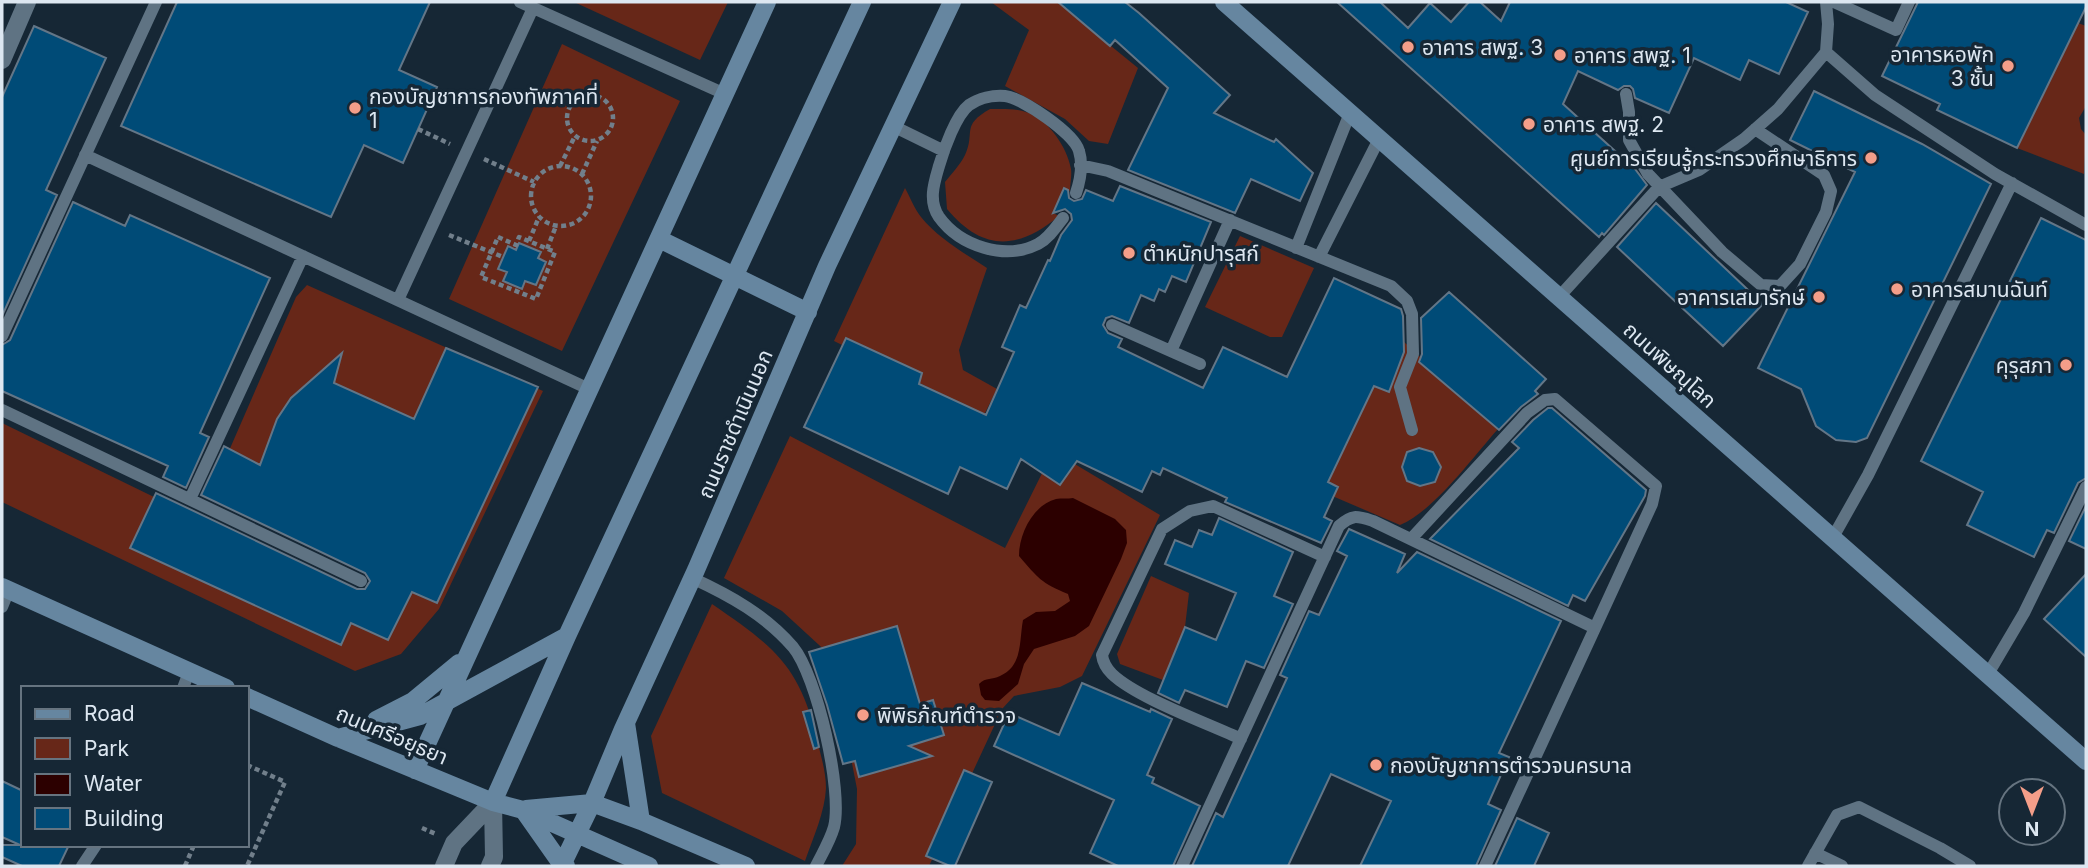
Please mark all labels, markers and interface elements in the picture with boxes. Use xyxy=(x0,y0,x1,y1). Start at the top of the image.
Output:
place label: อาคาร สพฐ. 3 xyxy=(1422,35,1543,60)
marker: อาคาร สพฐ. 3 xyxy=(1400,39,1416,55)
place label: อาคารหอพัก 3 ชั้น xyxy=(1890,42,1994,91)
place label: อาคาร สพฐ. 1 xyxy=(1574,43,1691,68)
marker: อาคาร สพฐ. 1 xyxy=(1552,47,1568,63)
marker: อาคารหอพัก 3 ชั้น xyxy=(2000,58,2016,74)
place label: กองบัญชาการกองทัพภาคที่ 1 xyxy=(369,82,598,133)
marker: กองบัญชาการกองทัพภาคที่ 1 xyxy=(347,100,363,116)
place label: อาคาร สพฐ. 2 xyxy=(1543,112,1664,137)
marker: อาคาร สพฐ. 2 xyxy=(1521,116,1537,132)
place label: ศูนย์การเรียนรู้กระทรวงศึกษาธิการ xyxy=(1570,146,1857,172)
marker: ศูนย์การเรียนรู้กระทรวงศึกษาธิการ xyxy=(1863,150,1879,166)
place label: ตำหนักปารุสก์ xyxy=(1143,241,1259,267)
marker: ตำหนักปารุสก์ xyxy=(1121,245,1137,261)
place label: อาคารสมานฉันท์ xyxy=(1911,277,2048,302)
marker: อาคารสมานฉันท์ xyxy=(1889,281,1905,297)
place label: อาคารเสมารักษ์ xyxy=(1677,285,1805,310)
marker: อาคารเสมารักษ์ xyxy=(1811,289,1827,305)
street label: ถนนพิษณุโลก xyxy=(1618,317,1722,414)
street label: ถนนราชดำเนินนอก xyxy=(692,346,778,502)
place label: คุรุสภา xyxy=(1996,353,2052,379)
marker: คุรุสภา xyxy=(2058,357,2074,373)
legend xyxy=(21,686,248,847)
street label: ถนนศรีอยุธยา xyxy=(332,700,452,771)
text: Road xyxy=(84,701,135,726)
place label: พิพิธภ้ณฑ์ตำรวจ xyxy=(877,703,1016,728)
marker: พิพิธภ้ณฑ์ตำรวจ xyxy=(855,707,871,723)
text: Park xyxy=(84,736,129,761)
place label: กองบัญชาการตำรวจนครบาล xyxy=(1390,753,1632,778)
marker: กองบัญชาการตำรวจนครบาล xyxy=(1368,757,1384,773)
text: Water xyxy=(84,771,142,796)
north arrow xyxy=(1997,777,2067,847)
text: Building xyxy=(84,806,164,831)
text: N xyxy=(2025,817,2039,840)

